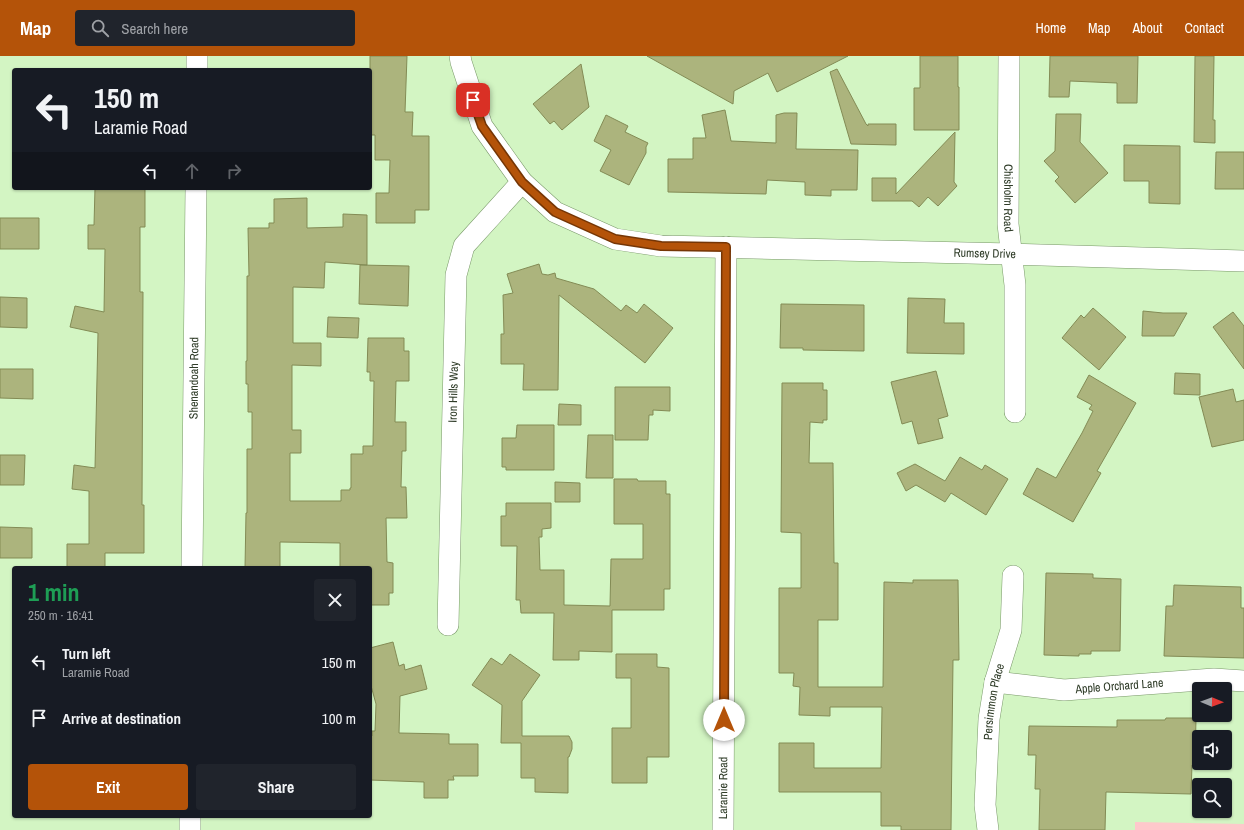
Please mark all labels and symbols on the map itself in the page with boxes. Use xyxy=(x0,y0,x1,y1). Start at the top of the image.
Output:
pin xyxy=(456,83,490,117)
street label: Chisholm Road xyxy=(1000,164,1017,233)
street label: Rumsey Drive xyxy=(953,245,1016,262)
street label: Shenandoah Road xyxy=(186,337,202,419)
street label: Iron Hills Way xyxy=(445,361,462,423)
street label: Persimmon Place xyxy=(980,661,1008,741)
street label: Apple Orchard Lane xyxy=(1074,675,1164,697)
north arrow xyxy=(1192,682,1232,722)
position arrow xyxy=(703,699,745,741)
street label: Laramie Road xyxy=(715,757,731,819)

